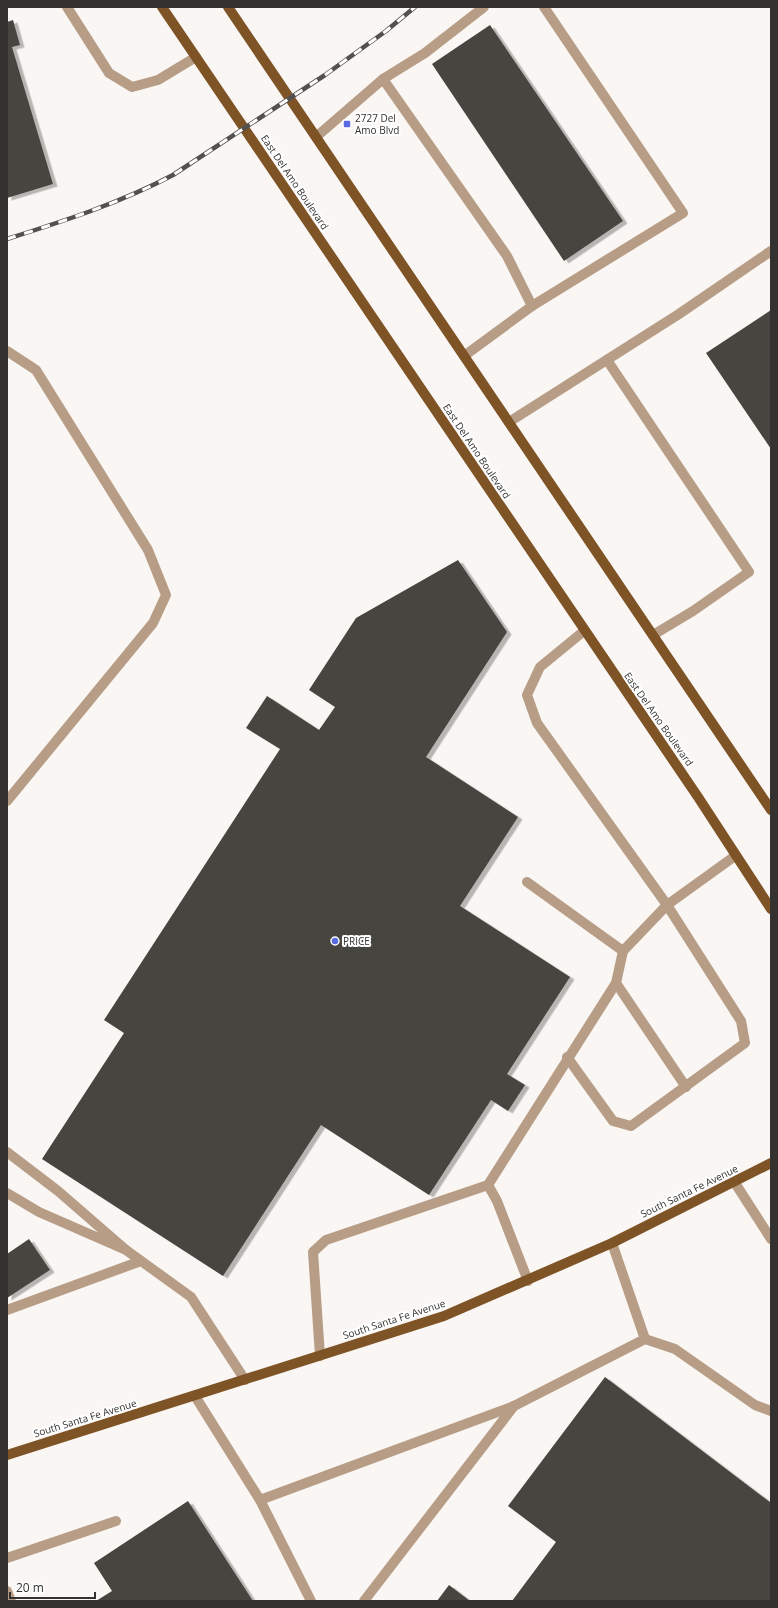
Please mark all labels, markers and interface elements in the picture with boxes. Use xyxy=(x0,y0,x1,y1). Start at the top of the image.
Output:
place label: 2727 Del Amo Blvd xyxy=(355,111,399,137)
marker: 2727 Del Amo Blvd xyxy=(342,119,352,129)
street label: East Del Amo Boulevard xyxy=(258,132,332,232)
street label: East Del Amo Boulevard xyxy=(440,401,514,501)
street label: East Del Amo Boulevard xyxy=(621,669,697,769)
place label: PRICE xyxy=(343,934,370,948)
marker: PRICE xyxy=(330,936,340,946)
street label: South Santa Fe Avenue xyxy=(638,1161,740,1221)
street label: South Santa Fe Avenue xyxy=(341,1296,447,1342)
street label: South Santa Fe Avenue xyxy=(32,1396,139,1440)
scale bar xyxy=(10,1574,95,1600)
text: 20 m xyxy=(16,1579,44,1596)

